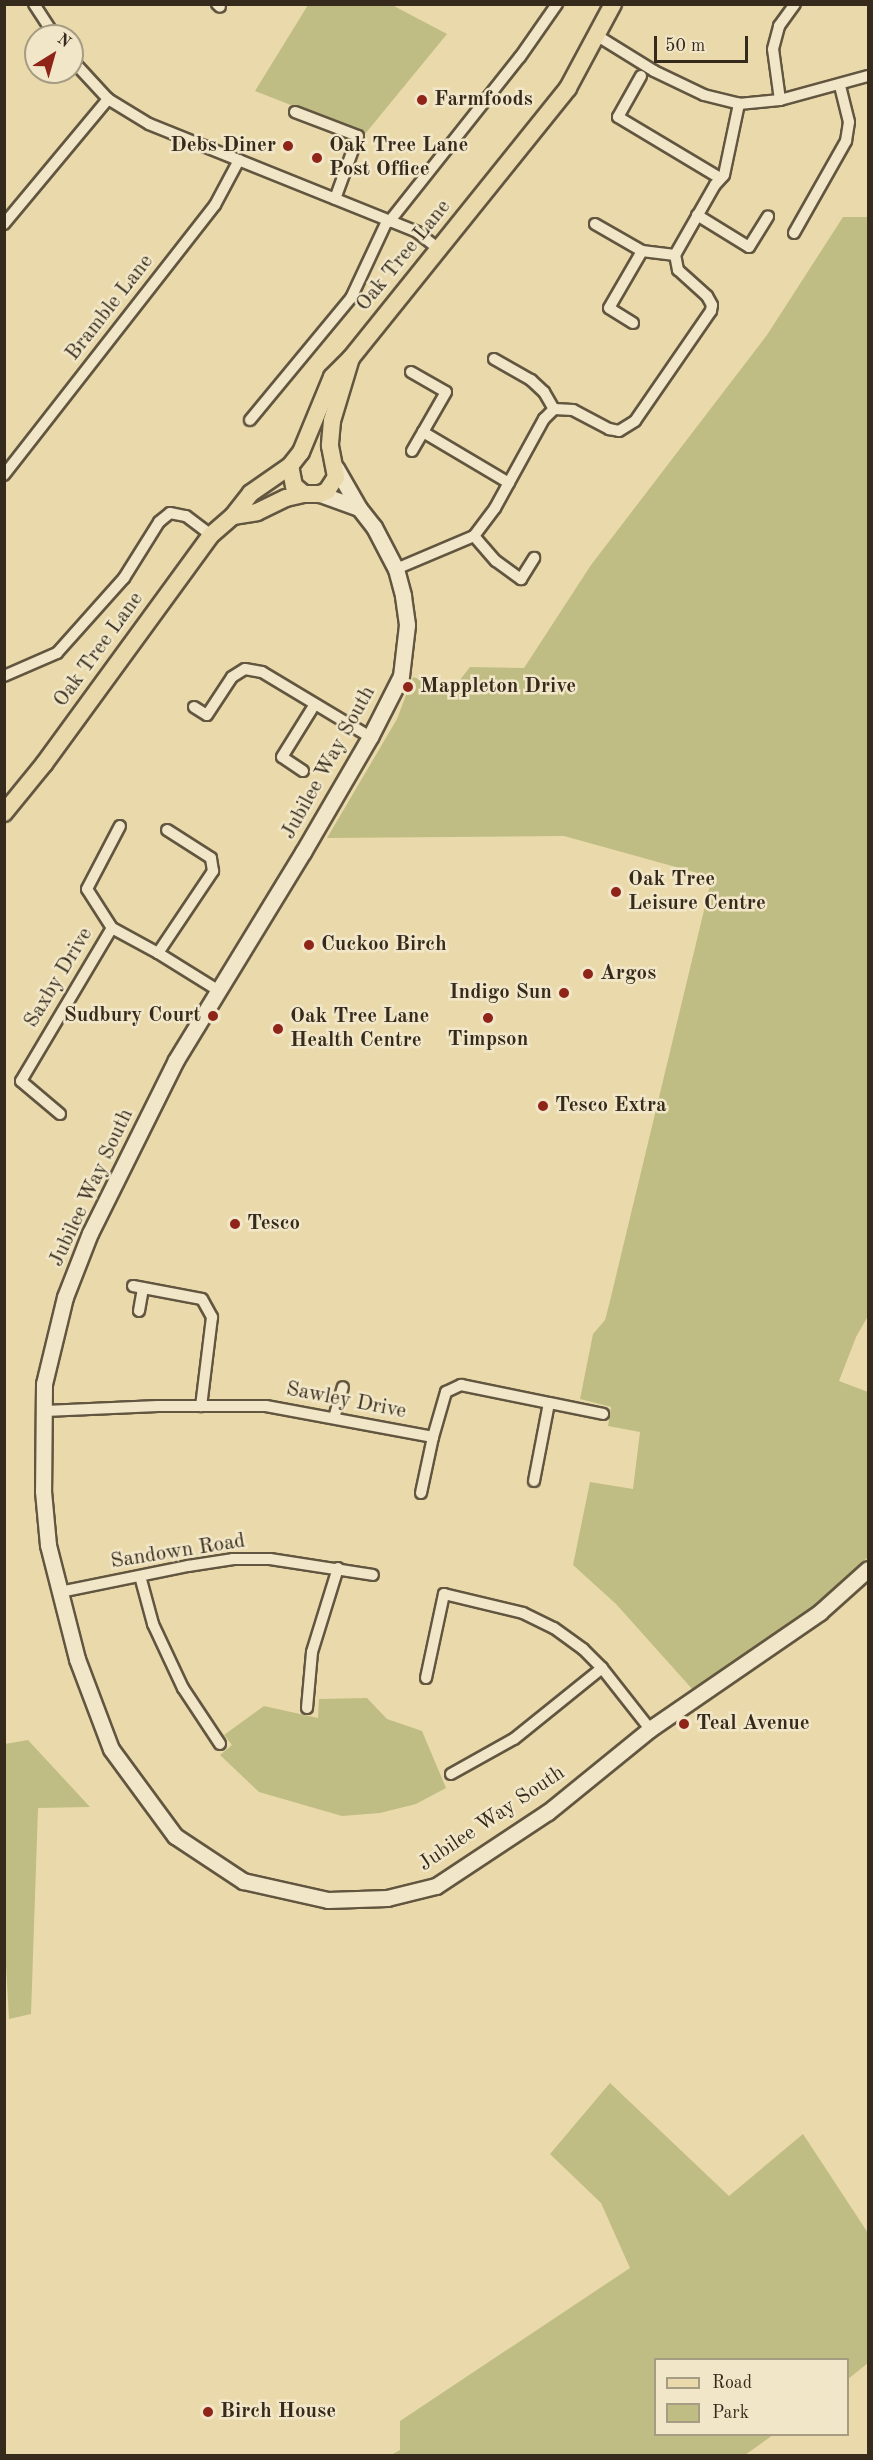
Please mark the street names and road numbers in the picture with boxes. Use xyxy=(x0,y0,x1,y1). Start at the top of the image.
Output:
street label: Oak Tree Lane xyxy=(351,195,457,317)
street label: Bramble Lane xyxy=(61,250,159,366)
street label: Oak Tree Lane xyxy=(49,588,149,712)
street label: Jubilee Way South xyxy=(277,682,381,844)
street label: Saxby Drive xyxy=(19,923,99,1033)
street label: Jubilee Way South xyxy=(44,1105,140,1271)
street label: Sawley Drive xyxy=(284,1377,408,1425)
street label: Sandown Road xyxy=(109,1529,247,1575)
street label: Jubilee Way South xyxy=(414,1761,570,1877)

